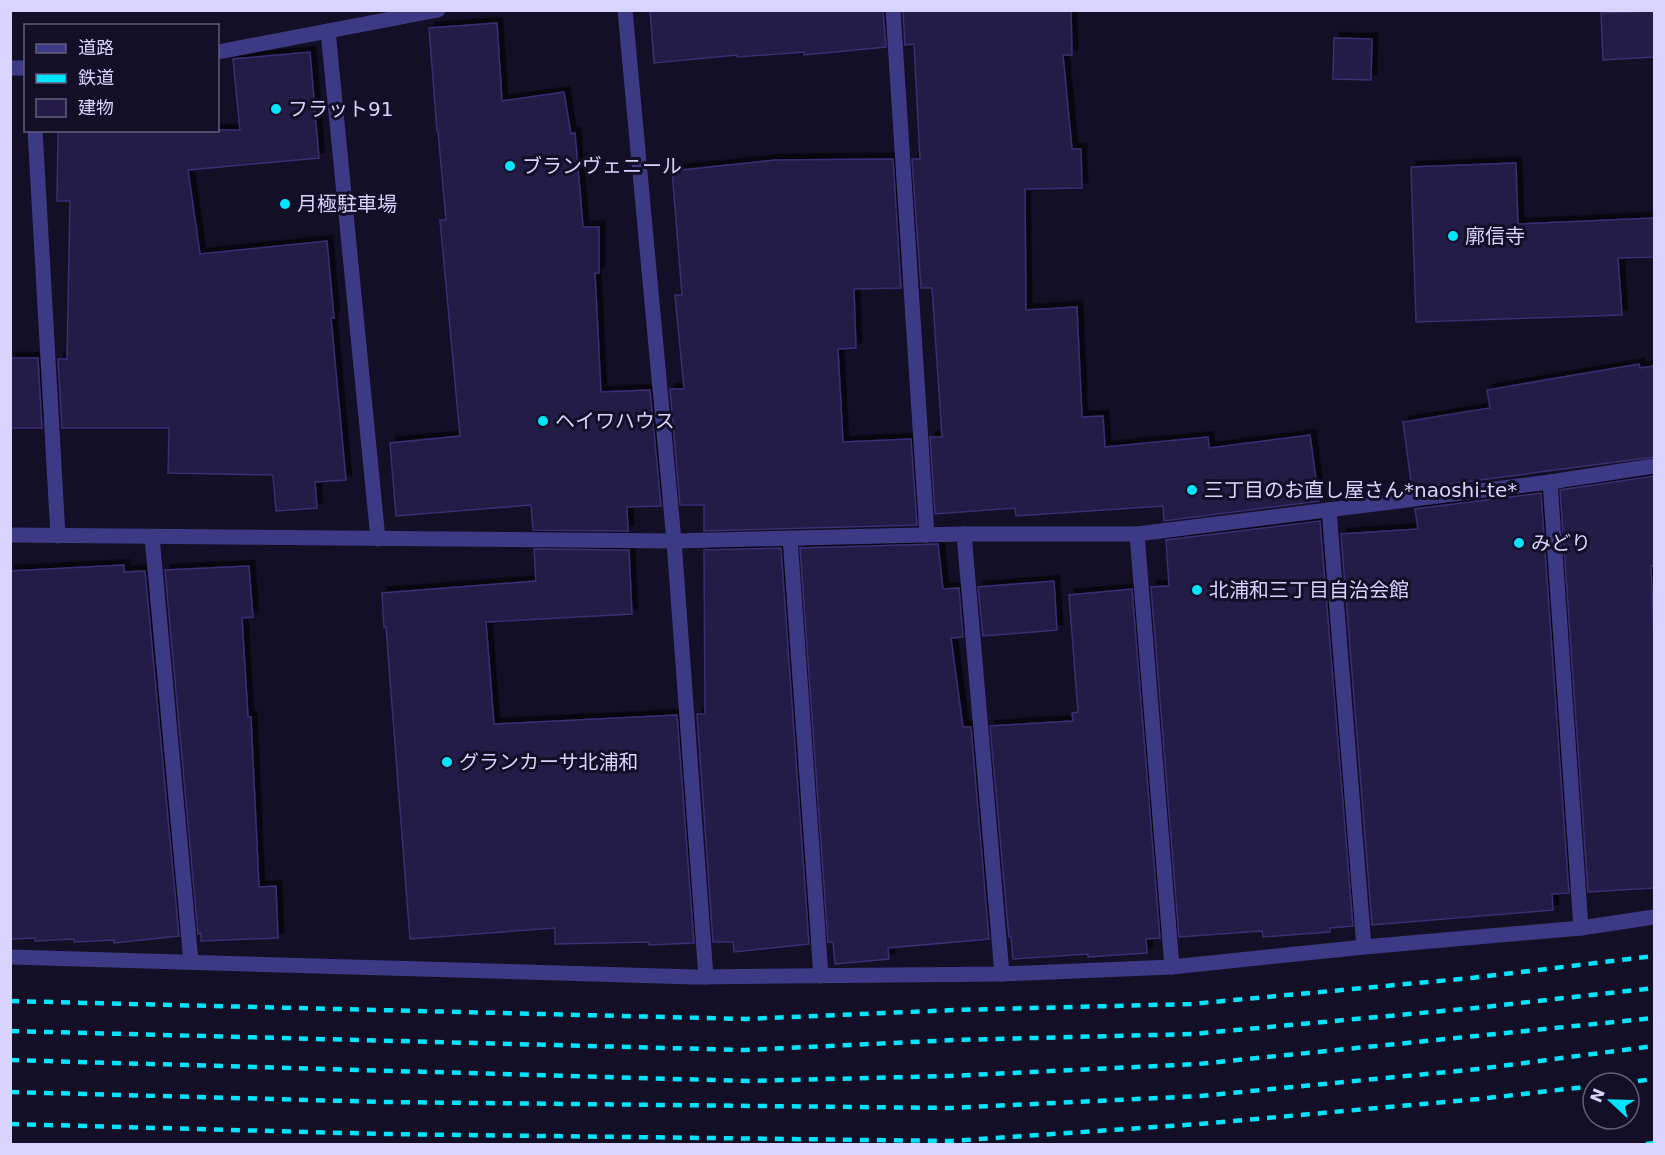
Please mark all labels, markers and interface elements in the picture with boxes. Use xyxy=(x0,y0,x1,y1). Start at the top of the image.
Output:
legend xyxy=(24,24,219,132)
text: 道路 xyxy=(78,37,114,58)
text: 鉄道 xyxy=(78,67,114,88)
text: 建物 xyxy=(78,97,114,118)
place label: フラット91 xyxy=(288,97,393,121)
marker: フラット91 xyxy=(269,102,283,116)
place label: ブランヴェニール xyxy=(522,154,682,178)
marker: ブランヴェニール xyxy=(503,159,517,173)
place label: 月極駐車場 xyxy=(297,192,397,216)
marker: 月極駐車場 xyxy=(278,197,292,211)
place label: 廓信寺 xyxy=(1465,224,1525,248)
marker: 廓信寺 xyxy=(1446,229,1460,243)
place label: ヘイワハウス xyxy=(555,409,675,433)
marker: ヘイワハウス xyxy=(536,414,550,428)
place label: 三丁目のお直し屋さん*naoshi-te* xyxy=(1204,478,1517,502)
marker: 三丁目のお直し屋さん*naoshi-te* xyxy=(1185,483,1199,497)
place label: みどり xyxy=(1531,531,1591,555)
marker: みどり xyxy=(1512,536,1526,550)
place label: 北浦和三丁目自治会館 xyxy=(1209,578,1409,602)
marker: 北浦和三丁目自治会館 xyxy=(1190,583,1204,597)
place label: グランカーサ北浦和 xyxy=(459,750,639,774)
marker: グランカーサ北浦和 xyxy=(440,755,454,769)
north arrow xyxy=(1581,1071,1641,1131)
text: N xyxy=(1586,1086,1609,1105)

